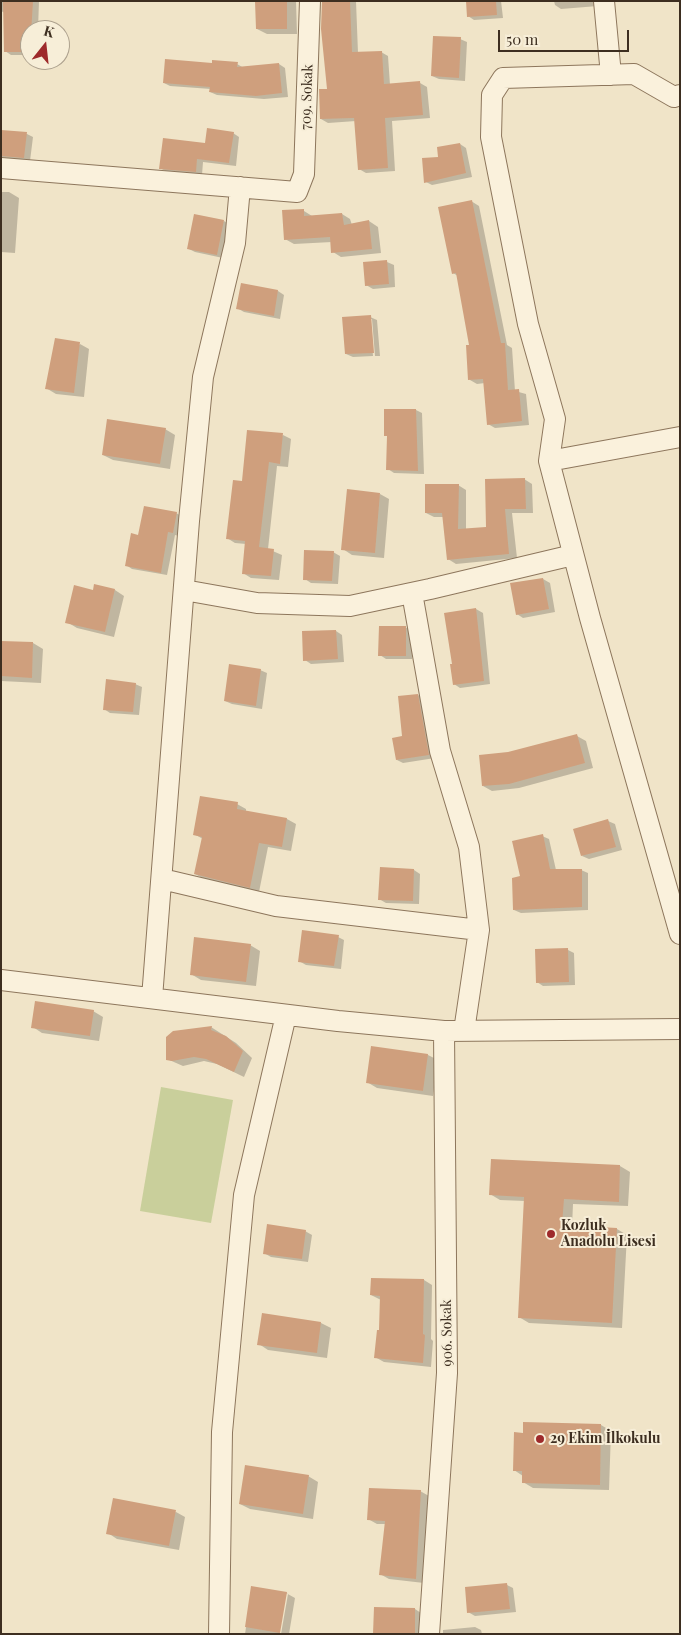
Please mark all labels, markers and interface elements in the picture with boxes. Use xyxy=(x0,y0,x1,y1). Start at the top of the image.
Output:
north arrow xyxy=(20,20,70,70)
scale bar xyxy=(501,20,632,52)
text: K xyxy=(42,21,56,42)
text: 50 m xyxy=(506,29,538,49)
street label: 709. Sokak xyxy=(297,64,317,130)
place label: Kozluk Anadolu Lisesi xyxy=(561,1218,656,1250)
marker: Kozluk Anadolu Lisesi xyxy=(545,1228,557,1240)
street label: 906. Sokak xyxy=(438,1299,456,1367)
place label: 29 Ekim İlkokulu xyxy=(550,1431,661,1447)
marker: 29 Ekim İlkokulu xyxy=(534,1433,546,1445)

